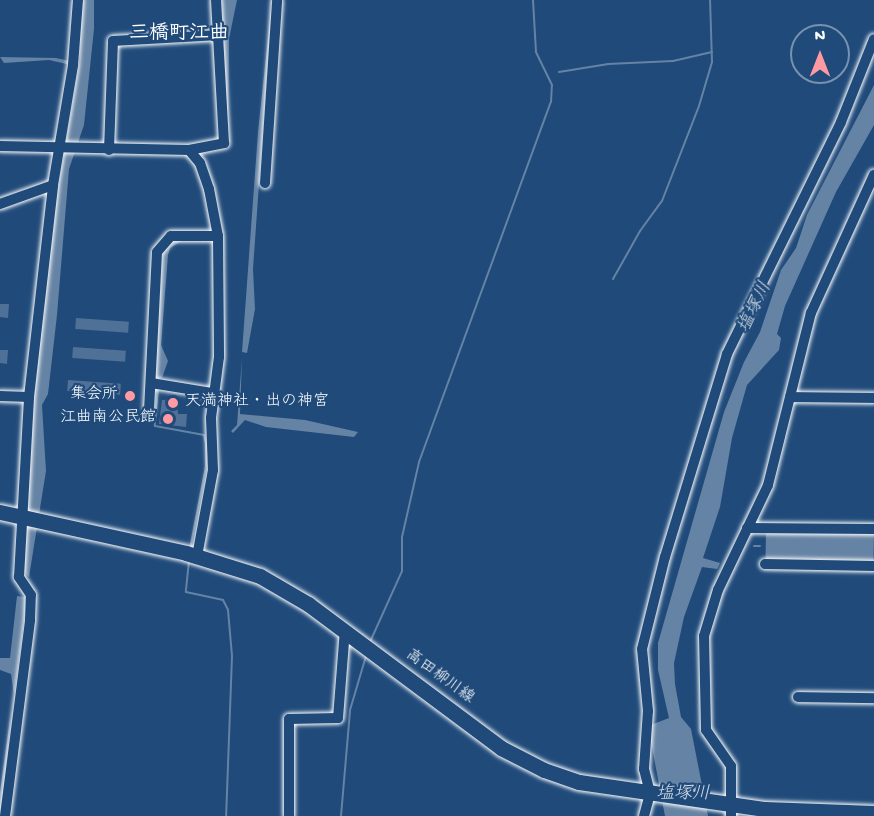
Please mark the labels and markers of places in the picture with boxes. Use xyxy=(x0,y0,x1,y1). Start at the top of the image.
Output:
place label: 集会所 xyxy=(70,386,118,406)
marker: 集会所 xyxy=(123,389,137,403)
place label: 天満神社・出の神宮 xyxy=(185,393,329,413)
marker: 天満神社・出の神宮 xyxy=(166,396,180,410)
place label: 江曲南公民館 xyxy=(60,409,156,429)
marker: 江曲南公民館 xyxy=(161,412,175,426)

